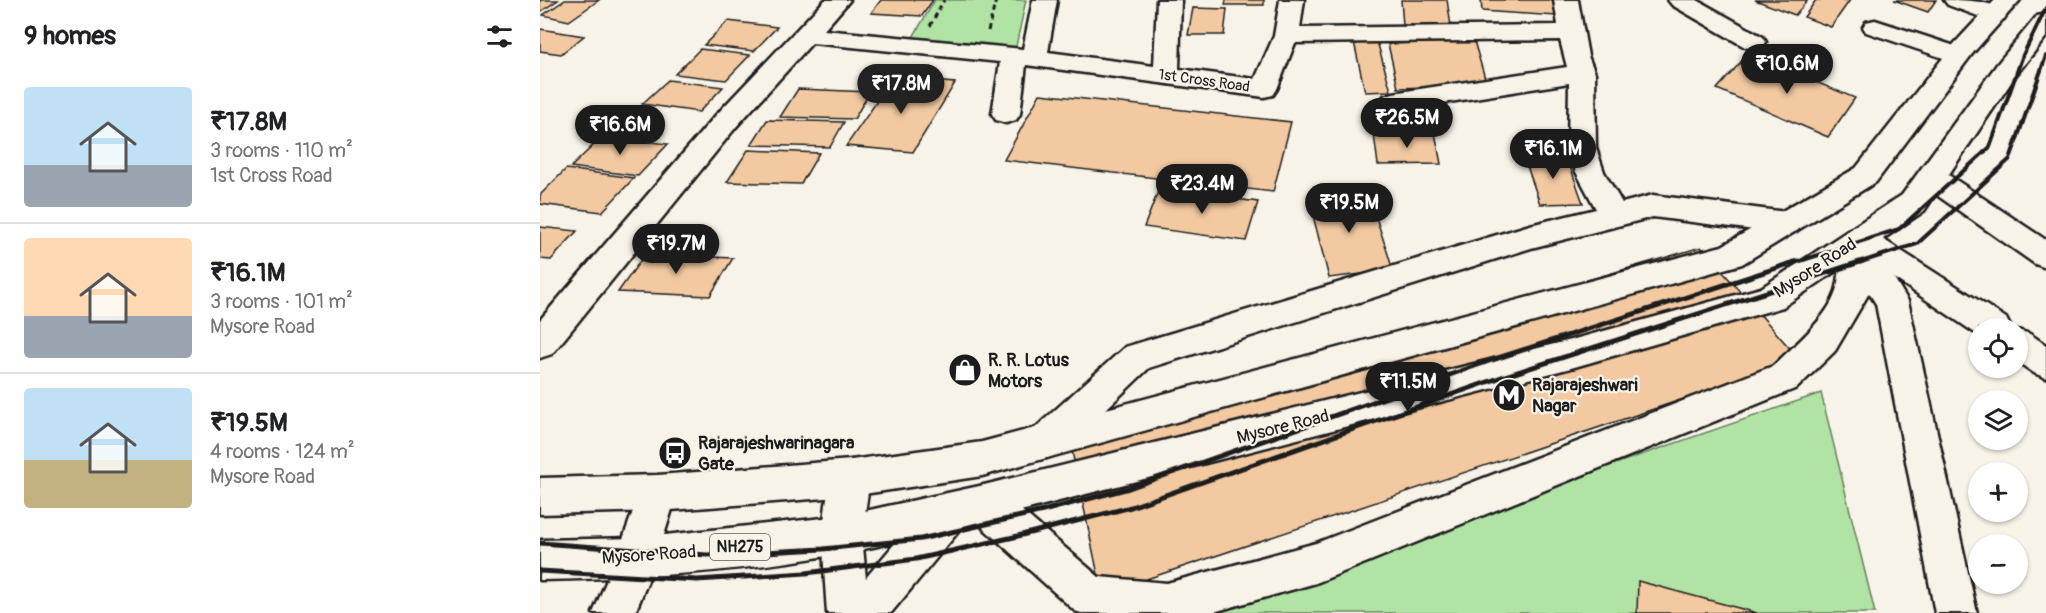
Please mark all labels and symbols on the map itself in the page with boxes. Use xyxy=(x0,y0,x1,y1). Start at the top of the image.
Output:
pin: ₹10.6M xyxy=(1738,44,1836,95)
pin: ₹17.8M xyxy=(852,64,950,115)
street label: 1st Cross Road xyxy=(1157,65,1251,97)
pin: ₹26.5M xyxy=(1358,98,1456,149)
pin: ₹16.6M xyxy=(571,105,669,156)
pin: ₹16.1M xyxy=(1504,129,1602,180)
pin: ₹23.4M xyxy=(1153,164,1251,215)
pin: ₹19.5M xyxy=(1300,183,1398,234)
pin: ₹19.7M xyxy=(627,224,725,275)
street label: Mysore Road xyxy=(1769,233,1861,303)
place label: R. R. Lotus Motors xyxy=(988,349,1070,393)
shop icon: R. R. Lotus Motors xyxy=(947,352,983,388)
pin: ₹11.5M xyxy=(1359,362,1457,413)
place label: Rajarajeshwari Nagar xyxy=(1532,374,1638,418)
metro station icon: Rajarajeshwari Nagar xyxy=(1491,377,1527,413)
street label: Mysore Road xyxy=(1234,404,1332,450)
place label: Rajarajeshwarinagara Gate xyxy=(698,432,855,476)
bus stop icon: Rajarajeshwarinagara Gate xyxy=(657,435,693,471)
road number: NH275 xyxy=(710,534,770,560)
street label: Mysore Road xyxy=(601,540,697,570)

